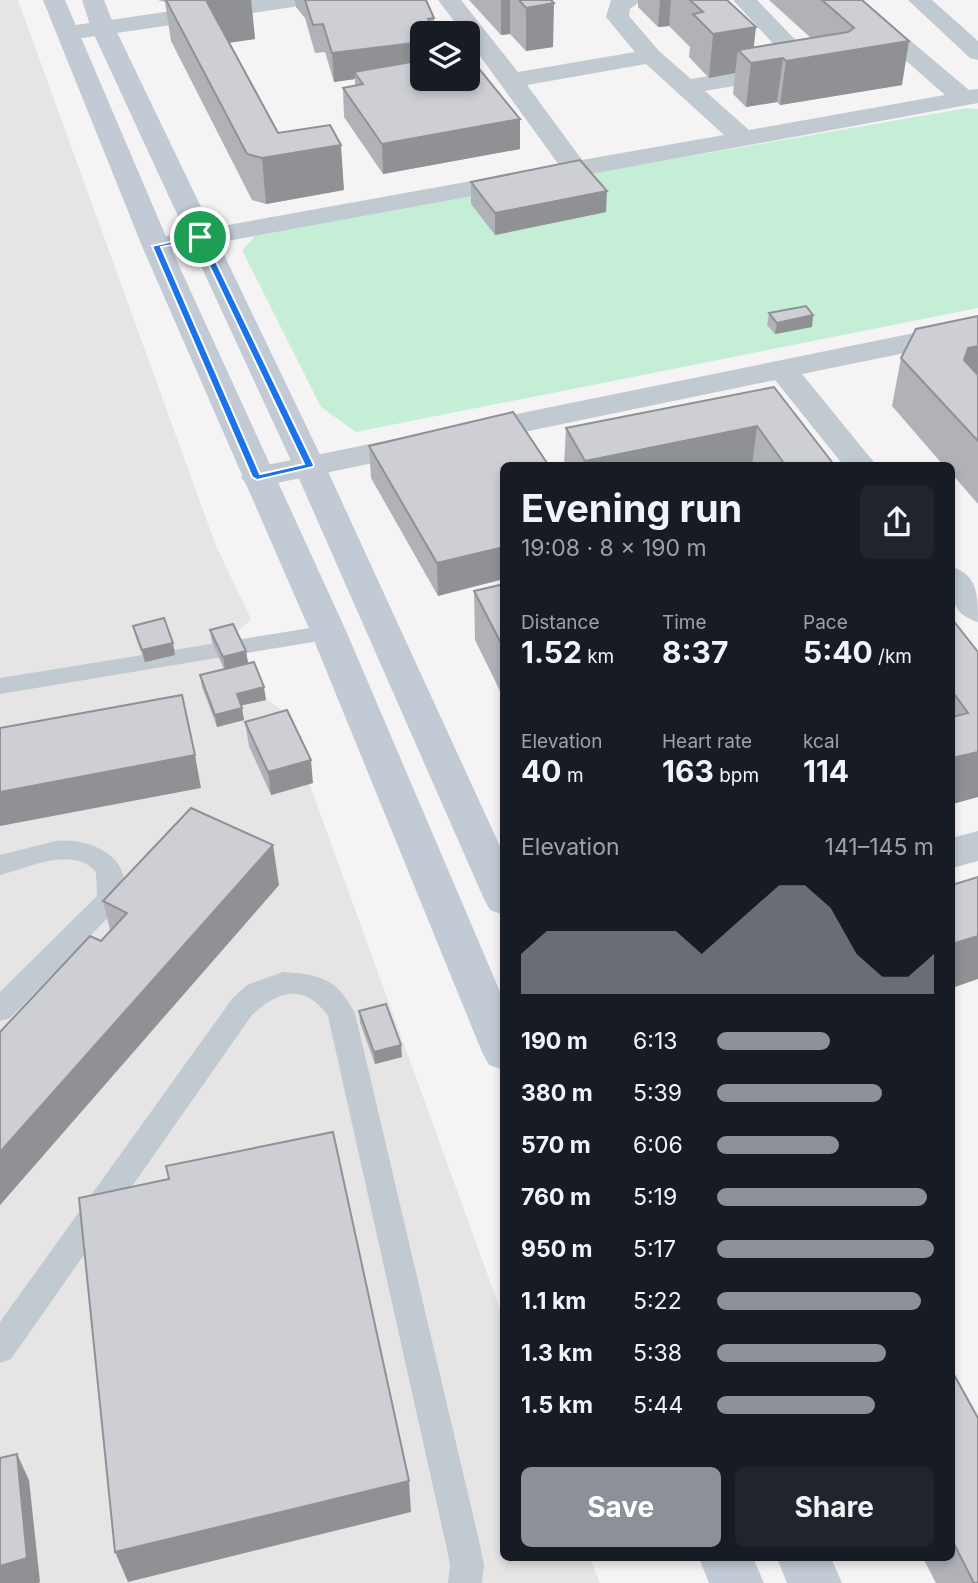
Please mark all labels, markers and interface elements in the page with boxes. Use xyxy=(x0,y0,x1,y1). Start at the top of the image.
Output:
map controls xyxy=(410,21,480,91)
button: layers xyxy=(410,21,480,91)
pin xyxy=(170,207,230,267)
icon: arrive xyxy=(181,218,219,256)
text: Evening run xyxy=(521,485,742,531)
button: share xyxy=(860,485,934,559)
text: 19:08 · 8 × 190 m xyxy=(521,534,707,562)
text: Distance xyxy=(521,611,599,634)
text: Time xyxy=(662,611,707,634)
text: Pace xyxy=(803,611,848,634)
text: 1.52 xyxy=(521,634,582,670)
text: 8:37 xyxy=(662,634,728,670)
text: 5:40 xyxy=(803,634,873,670)
text: km xyxy=(582,645,614,668)
text: /km xyxy=(873,645,912,668)
text: Elevation xyxy=(521,730,602,753)
text: Heart rate xyxy=(662,730,752,753)
text: kcal xyxy=(803,730,839,753)
text: 40 xyxy=(521,753,562,789)
text: 163 xyxy=(662,753,714,789)
text: 114 xyxy=(803,753,849,789)
text: m xyxy=(562,764,584,787)
text: bpm xyxy=(714,764,759,787)
text: Elevation xyxy=(521,833,620,861)
text: 141–145 m xyxy=(825,833,934,861)
text: 190 m xyxy=(521,1027,588,1055)
text: 6:13 xyxy=(633,1027,677,1055)
text: 380 m xyxy=(521,1079,593,1107)
text: 5:39 xyxy=(633,1079,682,1107)
text: 570 m xyxy=(521,1131,591,1159)
text: 6:06 xyxy=(633,1131,683,1159)
text: 760 m xyxy=(521,1183,591,1211)
text: 5:19 xyxy=(633,1183,677,1211)
text: 950 m xyxy=(521,1235,593,1263)
text: 5:17 xyxy=(633,1235,676,1263)
text: 1.1 km xyxy=(521,1287,586,1315)
text: 5:22 xyxy=(633,1287,682,1315)
text: 1.3 km xyxy=(521,1339,593,1367)
text: 5:38 xyxy=(633,1339,682,1367)
text: 1.5 km xyxy=(521,1391,593,1419)
text: 5:44 xyxy=(633,1391,683,1419)
button: Save xyxy=(521,1467,721,1547)
button: Share xyxy=(735,1467,934,1547)

